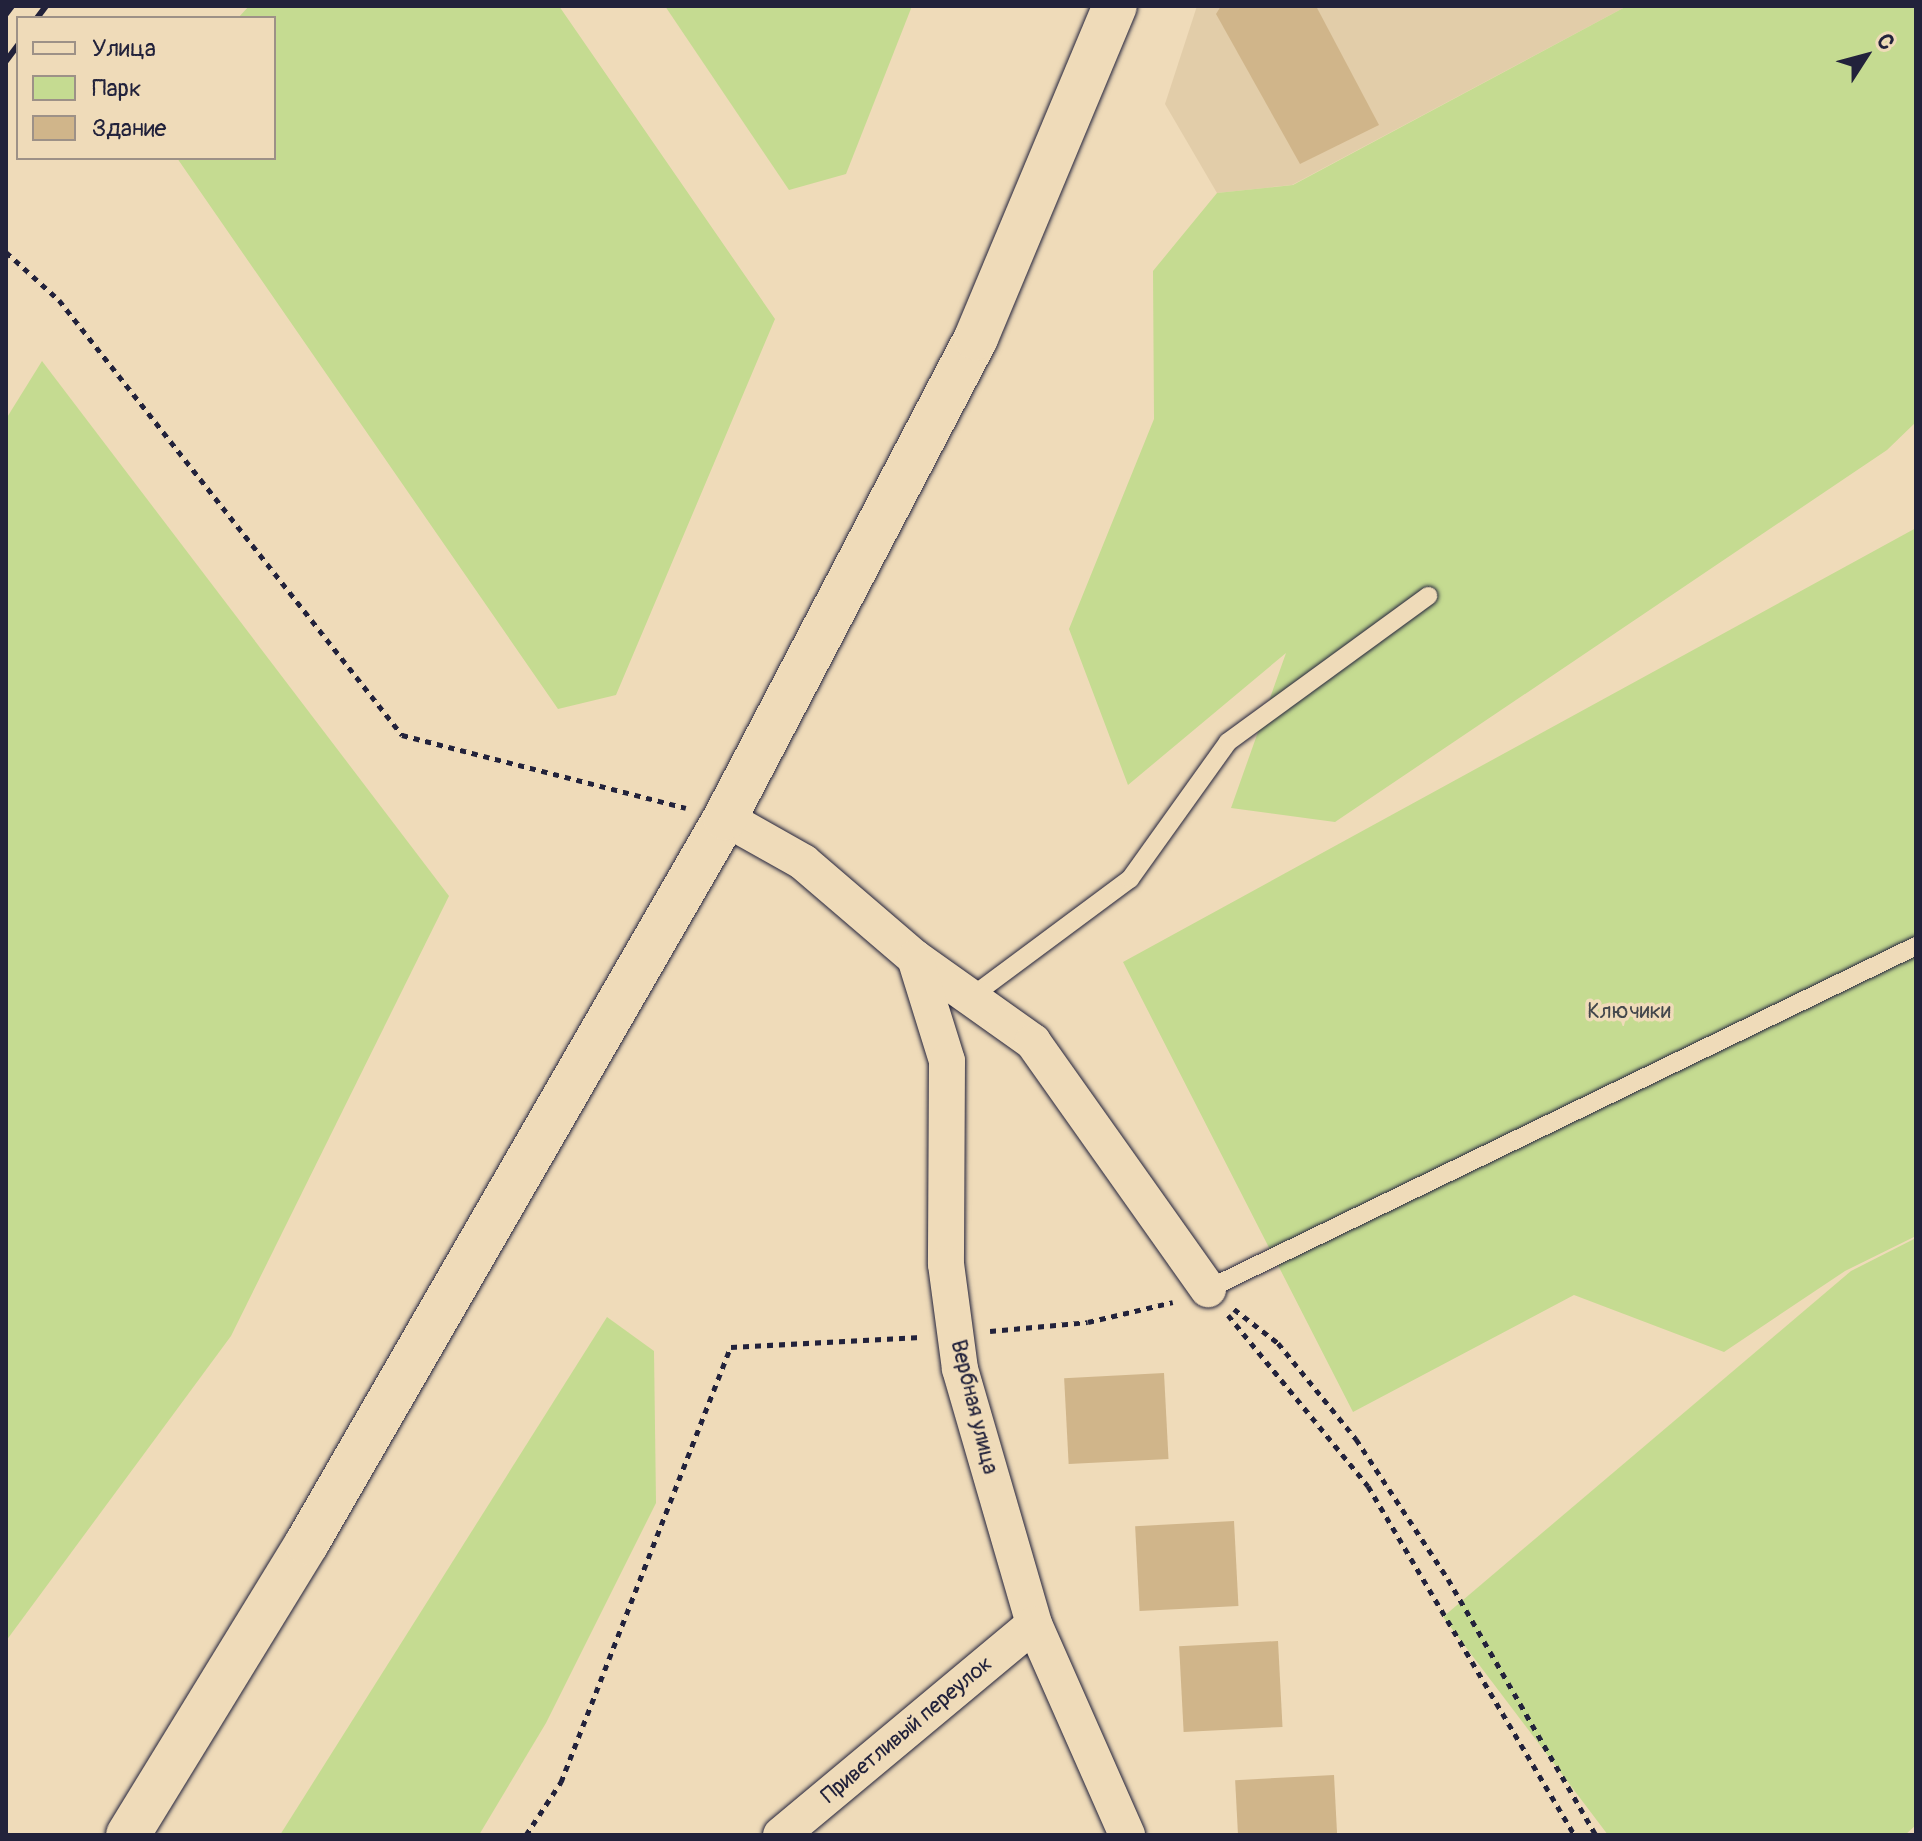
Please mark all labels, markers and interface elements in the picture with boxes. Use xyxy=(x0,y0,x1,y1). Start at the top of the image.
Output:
legend xyxy=(16,16,276,160)
north arrow xyxy=(1826,16,1906,96)
text: С xyxy=(1870,28,1901,56)
text: Улица xyxy=(92,34,156,63)
text: Парк xyxy=(92,74,141,103)
text: Здание xyxy=(92,114,166,143)
park label: Ключики xyxy=(1587,999,1671,1025)
street label: Вербная улица xyxy=(945,1337,1003,1477)
street label: Приветливый переулок xyxy=(816,1651,998,1809)

